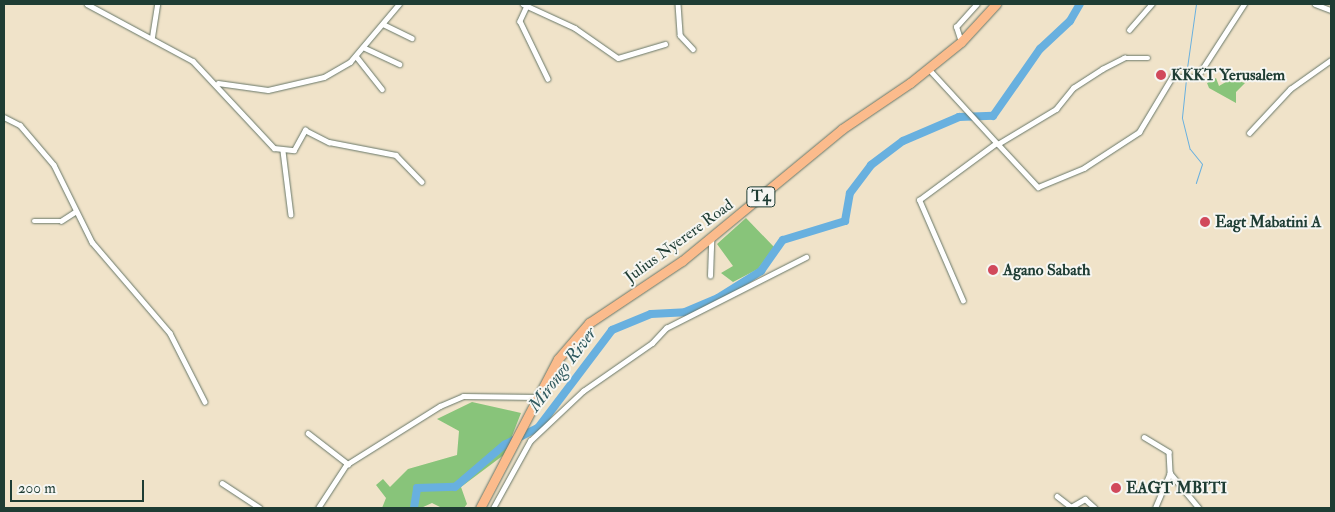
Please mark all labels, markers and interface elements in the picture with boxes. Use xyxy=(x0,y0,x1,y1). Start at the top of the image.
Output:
place label: KKKT Yerusalem xyxy=(1171,65,1285,85)
marker: KKKT Yerusalem xyxy=(1155,69,1167,81)
road number: T4 xyxy=(746,184,776,210)
street label: Julius Nyerere Road xyxy=(621,195,737,287)
place label: Eagt Mabatini A xyxy=(1215,212,1321,232)
marker: Eagt Mabatini A xyxy=(1199,216,1211,228)
place label: Agano Sabath xyxy=(1003,260,1090,280)
marker: Agano Sabath xyxy=(987,264,999,276)
water label: Mirongo River xyxy=(524,324,602,416)
scale bar xyxy=(12,470,146,502)
place label: EAGT MBITI xyxy=(1126,478,1227,498)
text: 200 m xyxy=(18,479,56,498)
marker: EAGT MBITI xyxy=(1110,482,1122,494)

